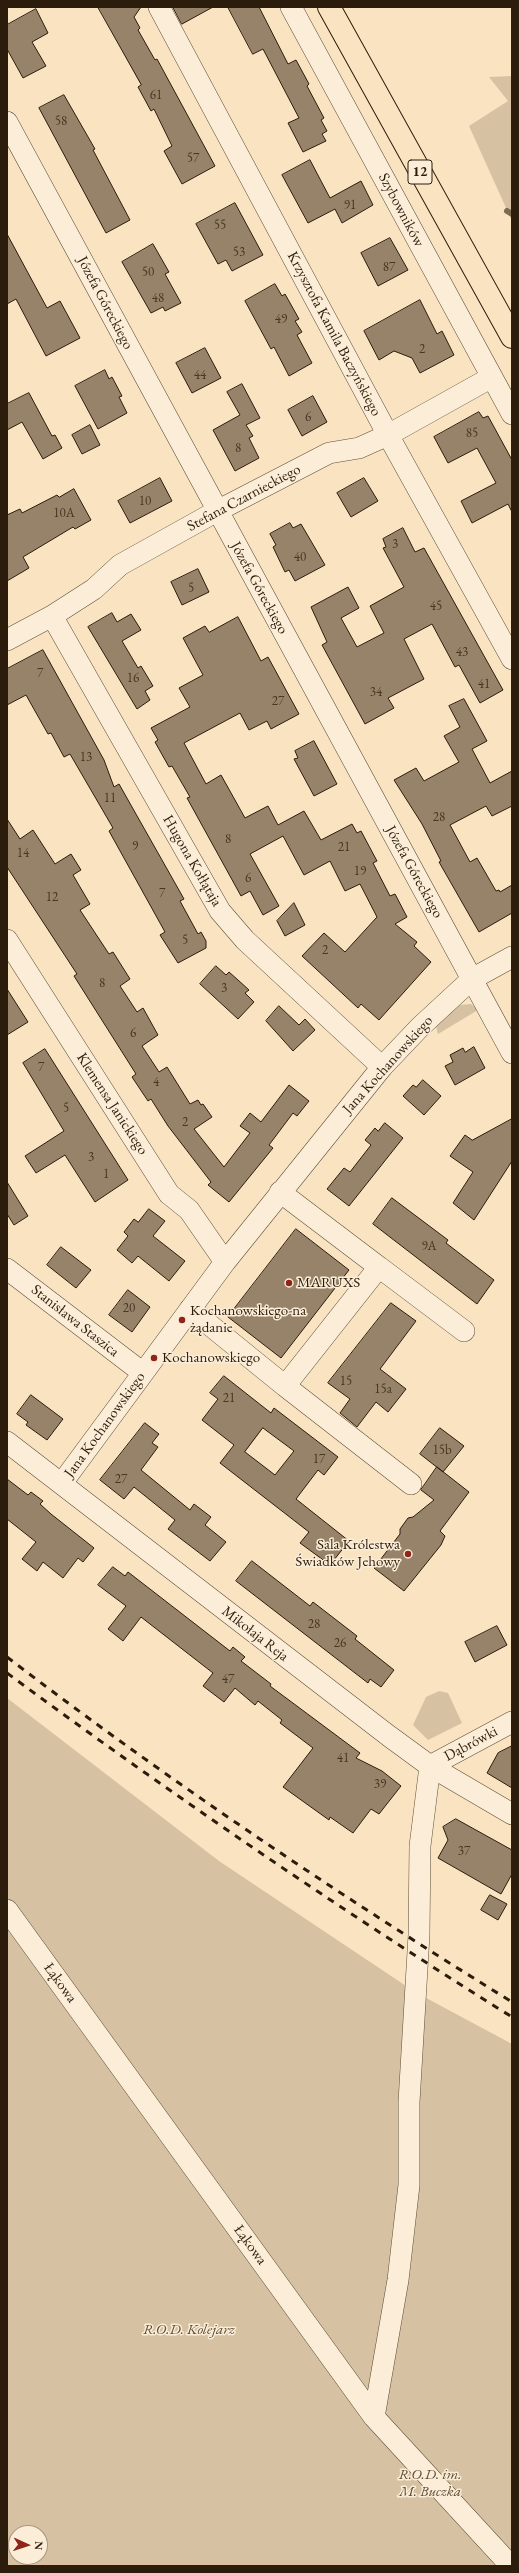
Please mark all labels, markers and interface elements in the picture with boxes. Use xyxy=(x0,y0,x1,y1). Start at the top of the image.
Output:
house number: 61 xyxy=(150,87,162,103)
house number: 58 xyxy=(55,113,67,129)
house number: 57 xyxy=(187,150,199,166)
road number: 12 xyxy=(408,160,432,184)
street label: Szybowników xyxy=(374,170,428,250)
house number: 91 xyxy=(344,197,356,213)
house number: 55 xyxy=(214,217,226,233)
house number: 53 xyxy=(233,244,245,260)
street label: Krzysztofa Kamila Baczyńskiego xyxy=(283,249,385,419)
street label: Józefa Góreckiego xyxy=(73,253,137,353)
house number: 87 xyxy=(383,259,395,275)
house number: 50 xyxy=(142,264,154,280)
house number: 48 xyxy=(152,290,164,306)
house number: 49 xyxy=(275,311,287,327)
house number: 2 xyxy=(419,341,425,357)
house number: 44 xyxy=(194,367,206,383)
house number: 6 xyxy=(305,409,311,425)
house number: 85 xyxy=(466,425,478,441)
house number: 8 xyxy=(235,440,241,456)
street label: Stefana Czarnieckiego xyxy=(184,460,304,536)
house number: 10 xyxy=(139,493,151,509)
house number: 10A xyxy=(53,505,75,521)
house number: 3 xyxy=(392,536,398,552)
street label: Józefa Góreckiego xyxy=(226,539,292,637)
house number: 40 xyxy=(294,549,306,565)
house number: 5 xyxy=(188,580,194,596)
house number: 45 xyxy=(430,598,442,614)
house number: 43 xyxy=(456,644,468,660)
house number: 7 xyxy=(37,665,43,681)
house number: 16 xyxy=(127,670,139,686)
house number: 41 xyxy=(478,676,490,692)
house number: 34 xyxy=(370,684,382,700)
house number: 27 xyxy=(272,693,284,709)
house number: 13 xyxy=(80,749,92,765)
house number: 11 xyxy=(104,790,116,806)
house number: 28 xyxy=(433,809,445,825)
street label: Hugona Kołłątaja xyxy=(159,812,225,910)
street label: Józefa Góreckiego xyxy=(381,823,447,921)
house number: 8 xyxy=(225,831,231,847)
house number: 9 xyxy=(132,838,138,854)
house number: 21 xyxy=(338,839,350,855)
house number: 14 xyxy=(17,845,29,861)
house number: 19 xyxy=(354,863,366,879)
house number: 6 xyxy=(245,870,251,886)
house number: 7 xyxy=(159,885,165,901)
house number: 12 xyxy=(46,889,58,905)
house number: 5 xyxy=(182,932,188,948)
house number: 2 xyxy=(322,942,328,958)
house number: 8 xyxy=(99,975,105,991)
house number: 3 xyxy=(221,980,227,996)
street label: Jana Kochanowskiego xyxy=(339,1012,437,1118)
house number: 6 xyxy=(130,1025,136,1041)
street label: Klemensa Janickiego xyxy=(72,1050,152,1158)
house number: 7 xyxy=(38,1059,44,1075)
house number: 4 xyxy=(153,1074,159,1090)
house number: 5 xyxy=(63,1100,69,1116)
house number: 2 xyxy=(182,1114,188,1130)
house number: 3 xyxy=(88,1149,94,1165)
house number: 1 xyxy=(103,1166,109,1182)
house number: 9A xyxy=(421,1238,437,1254)
place label: MARUXS xyxy=(297,1274,360,1292)
marker: MARUXS xyxy=(284,1278,294,1288)
street label: Stanisława Staszica xyxy=(27,1281,123,1361)
house number: 20 xyxy=(123,1300,135,1316)
place label: Kochanowskiego-na żądanie xyxy=(190,1302,306,1337)
marker: Kochanowskiego-na żądanie xyxy=(177,1315,187,1325)
place label: Kochanowskiego xyxy=(162,1349,260,1367)
marker: Kochanowskiego xyxy=(149,1353,159,1363)
street label: Jana Kochanowskiego xyxy=(61,1369,149,1481)
house number: 15 xyxy=(340,1373,352,1389)
house number: 15a xyxy=(374,1381,392,1397)
house number: 21 xyxy=(223,1390,235,1406)
house number: 15b xyxy=(432,1442,452,1458)
house number: 17 xyxy=(313,1451,325,1467)
house number: 27 xyxy=(115,1471,127,1487)
place label: Sala Królestwa Świadków Jehowy xyxy=(295,1536,400,1571)
marker: Sala Królestwa Świadków Jehowy xyxy=(403,1549,413,1559)
street label: Mikołaja Reja xyxy=(218,1602,292,1666)
house number: 28 xyxy=(308,1616,320,1632)
house number: 26 xyxy=(334,1635,346,1651)
house number: 47 xyxy=(222,1671,234,1687)
street label: Dąbrówki xyxy=(441,1722,501,1766)
house number: 41 xyxy=(337,1750,349,1766)
house number: 39 xyxy=(374,1776,386,1792)
house number: 37 xyxy=(458,1843,470,1859)
street label: Łąkowa xyxy=(39,1960,81,2006)
street label: Łąkowa xyxy=(229,2222,271,2268)
park label: R.O.D. Kolejarz xyxy=(143,2321,235,2339)
park label: R.O.D. im. M. Buczka xyxy=(398,2466,462,2501)
north arrow xyxy=(8,2525,48,2565)
text: N xyxy=(32,2541,46,2550)

